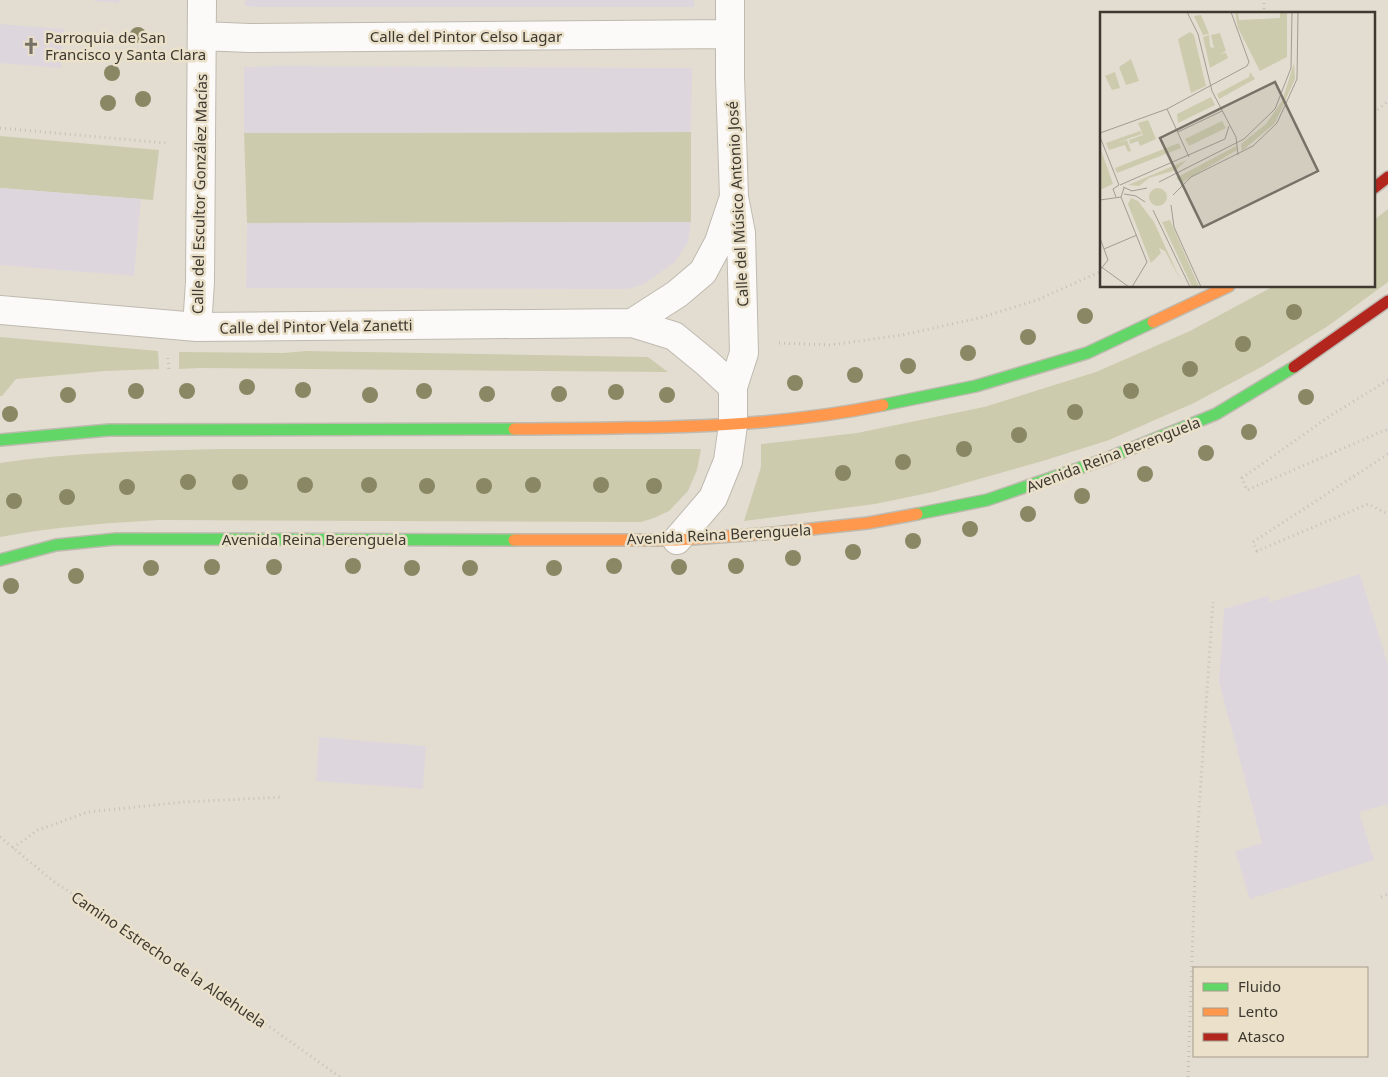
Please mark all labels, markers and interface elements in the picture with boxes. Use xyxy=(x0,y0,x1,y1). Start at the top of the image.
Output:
inset map xyxy=(1100,12,1376,288)
street label: Calle del Pintor Celso Lagar xyxy=(370,26,562,46)
place label: Parroquia de San Francisco y Santa Clara xyxy=(45,27,206,64)
church icon: Parroquia de San Francisco y Santa Clara xyxy=(21,36,41,56)
street label: Calle del Escultor González Macías xyxy=(187,74,211,314)
street label: Calle del Músico Antonio José xyxy=(722,101,752,307)
street label: Calle del Pintor Vela Zanetti xyxy=(219,314,413,338)
street label: Avenida Reina Berenguela xyxy=(1023,412,1203,496)
street label: Avenida Reina Berenguela xyxy=(626,519,812,549)
street label: Avenida Reina Berenguela xyxy=(222,529,406,549)
street label: Camino Estrecho de la Aldehuela xyxy=(68,886,270,1032)
legend xyxy=(1193,967,1368,1057)
text: Fluido xyxy=(1238,976,1281,996)
text: Lento xyxy=(1238,1001,1278,1021)
text: Atasco xyxy=(1238,1026,1285,1046)

